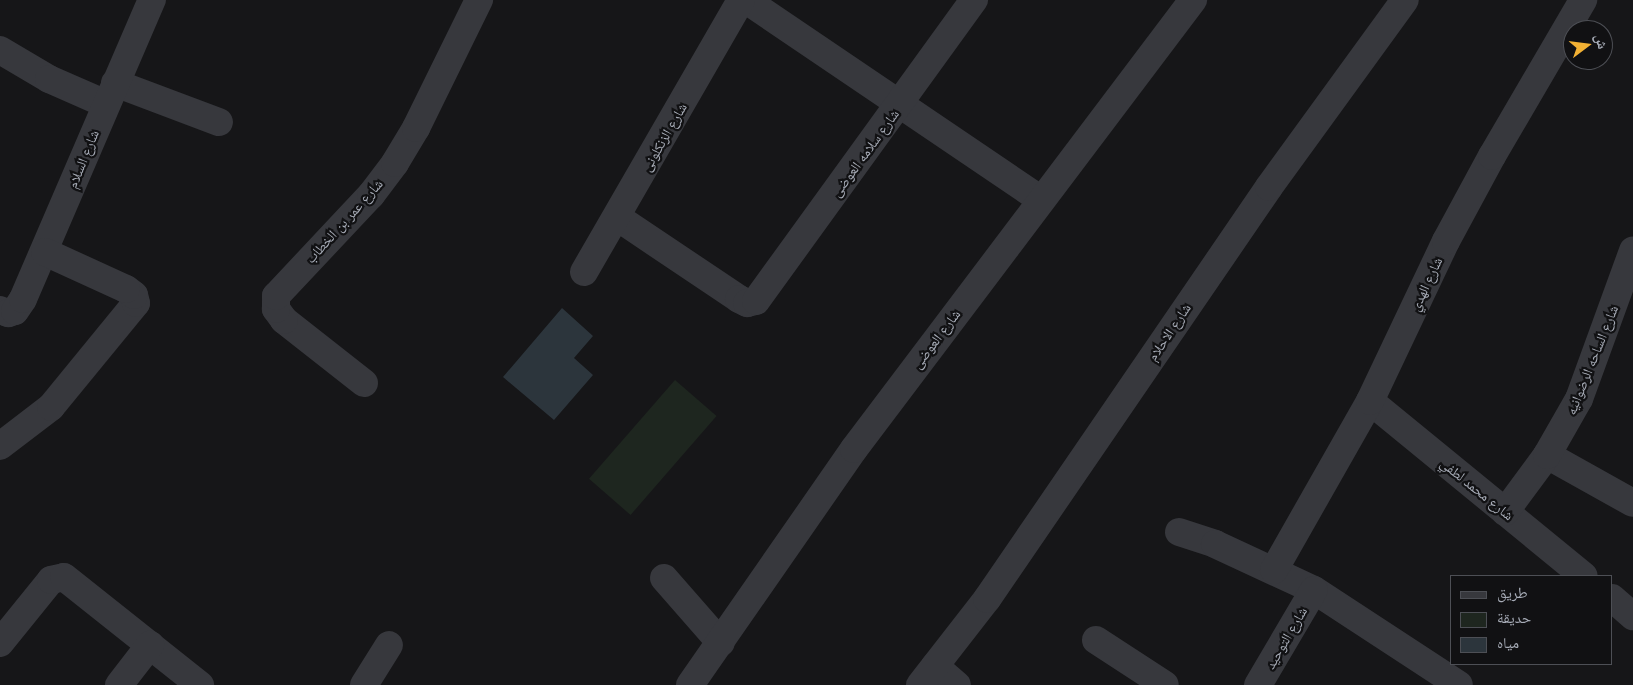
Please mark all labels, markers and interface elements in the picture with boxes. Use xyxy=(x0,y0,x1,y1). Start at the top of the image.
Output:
north arrow xyxy=(1563,20,1613,70)
text: ش xyxy=(1592,32,1612,51)
street label: شارع الزنكلونى xyxy=(638,100,690,174)
street label: شارع سلامه العوضى xyxy=(828,106,902,200)
street label: شارع السلام xyxy=(64,127,102,191)
street label: شارع عمر بن الخطاب xyxy=(302,175,386,267)
street label: شارع الهدي xyxy=(1406,254,1446,314)
street label: شارع الاحلام xyxy=(1144,300,1194,364)
street label: شارع الساحه الرضوانيه xyxy=(1562,303,1622,417)
street label: شارع العوضى xyxy=(908,306,964,372)
street label: شارع محمد لطفي xyxy=(1437,454,1517,524)
legend xyxy=(1450,575,1613,665)
text: طريق xyxy=(1497,583,1528,602)
street label: شارع التوحيد xyxy=(1261,604,1311,672)
text: حديقة xyxy=(1497,608,1531,627)
text: مياه xyxy=(1497,633,1519,652)

